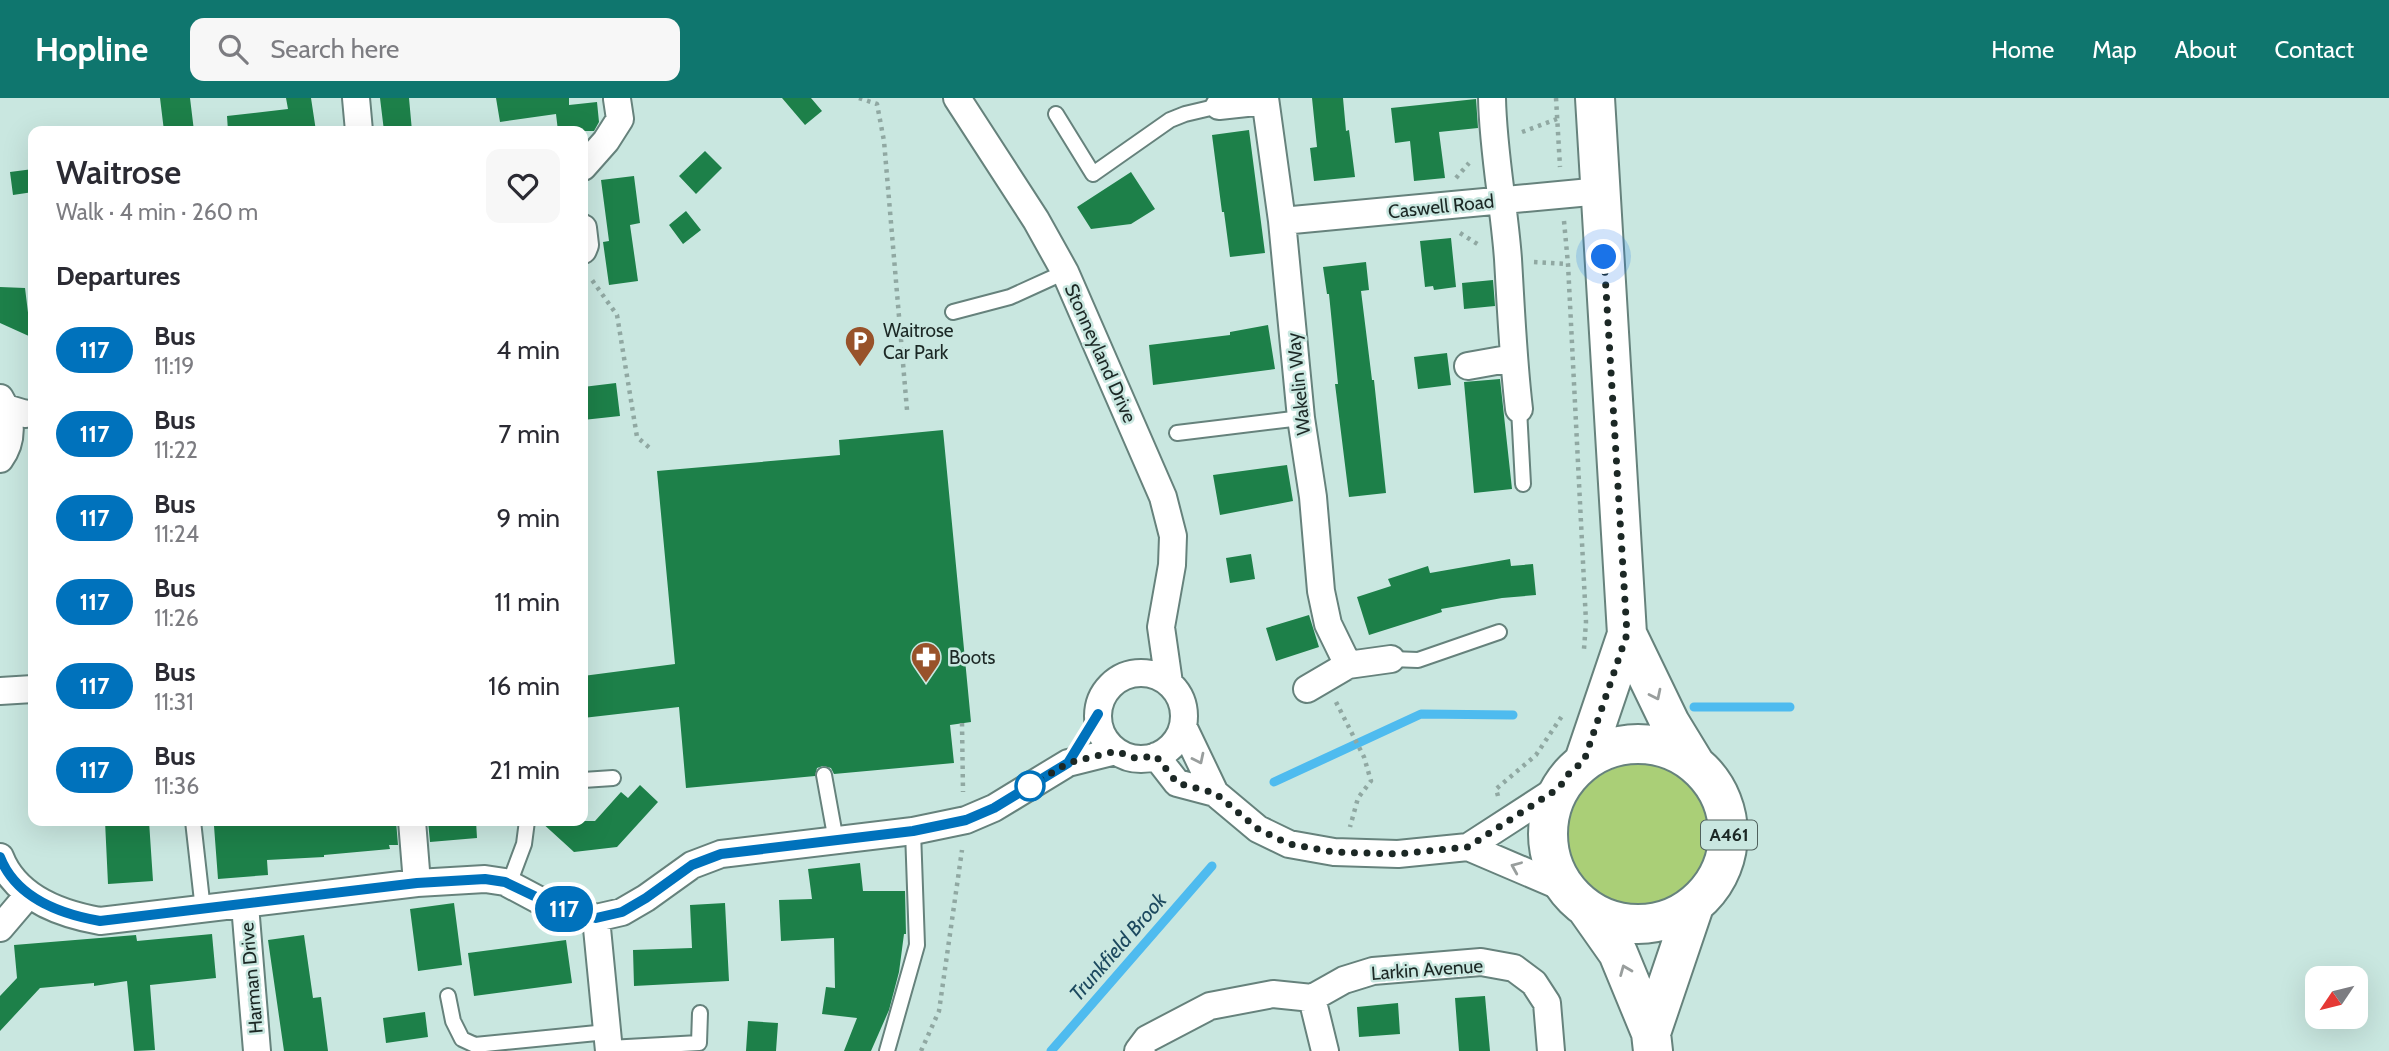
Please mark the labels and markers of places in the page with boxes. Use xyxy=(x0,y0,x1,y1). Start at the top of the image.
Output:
place label: Waitrose Car Park xyxy=(883,319,954,364)
parking icon: Waitrose Car Park xyxy=(843,324,877,368)
pharmacy icon: Boots xyxy=(909,640,943,684)
place label: Boots xyxy=(949,646,996,669)
unlabelled marker xyxy=(1015,771,1045,801)

